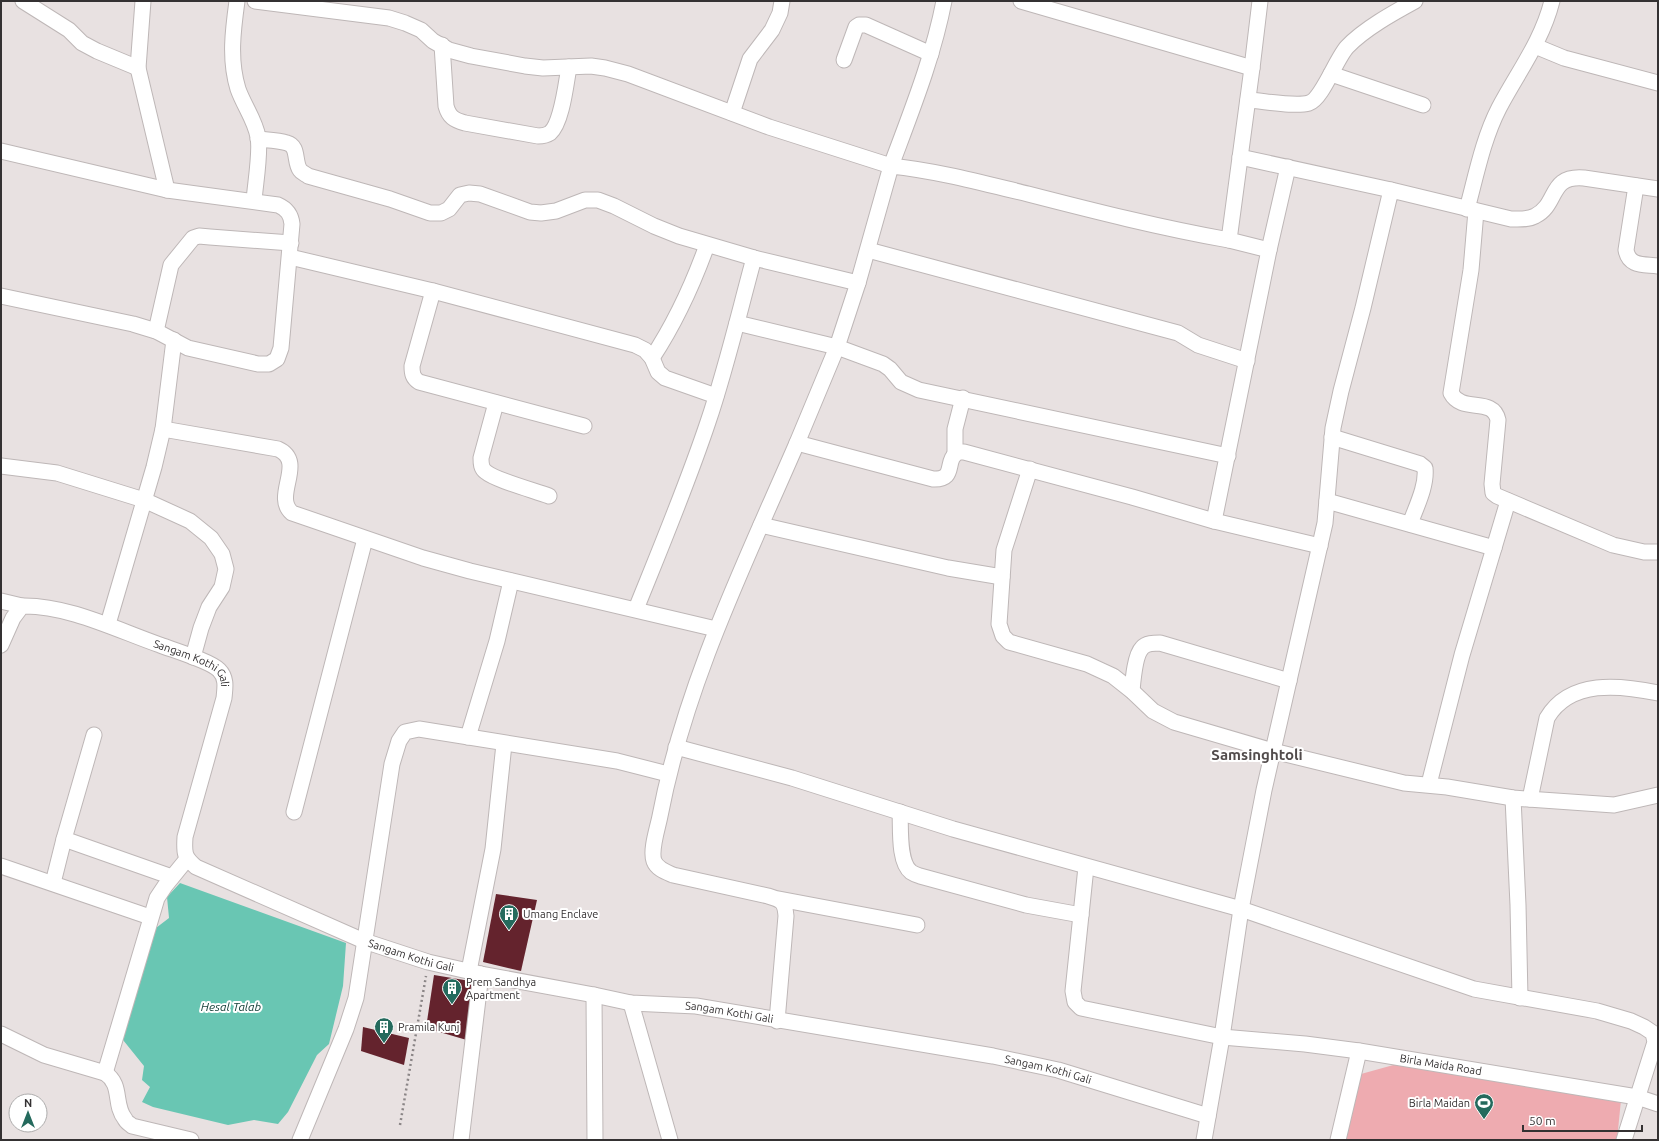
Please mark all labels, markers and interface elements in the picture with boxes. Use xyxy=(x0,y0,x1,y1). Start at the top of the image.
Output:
street label: Sangam Kothi Gali xyxy=(152,637,231,687)
district label: Samsinghtoli xyxy=(1211,746,1303,763)
building icon: Umang Enclave xyxy=(498,903,520,931)
place label: Umang Enclave xyxy=(523,908,598,920)
street label: Sangam Kothi Gali xyxy=(367,937,455,974)
place label: Prem Sandhya Apartment xyxy=(466,976,536,1001)
building icon: Prem Sandhya Apartment xyxy=(441,977,463,1005)
water label: Hesal Talab xyxy=(201,1000,262,1013)
street label: Sangam Kothi Gali xyxy=(685,1000,774,1025)
building icon: Pramila Kunj xyxy=(373,1016,395,1044)
place label: Pramila Kunj xyxy=(398,1021,460,1033)
street label: Birla Maida Road xyxy=(1399,1052,1483,1077)
street label: Sangam Kothi Gali xyxy=(1004,1053,1093,1086)
sports icon: Birla Maidan xyxy=(1473,1092,1495,1120)
north arrow xyxy=(8,1093,48,1133)
text: N xyxy=(24,1097,32,1109)
place label: Birla Maidan xyxy=(1409,1097,1470,1109)
scale bar xyxy=(1523,1107,1642,1133)
text: 50 m xyxy=(1529,1114,1556,1127)

